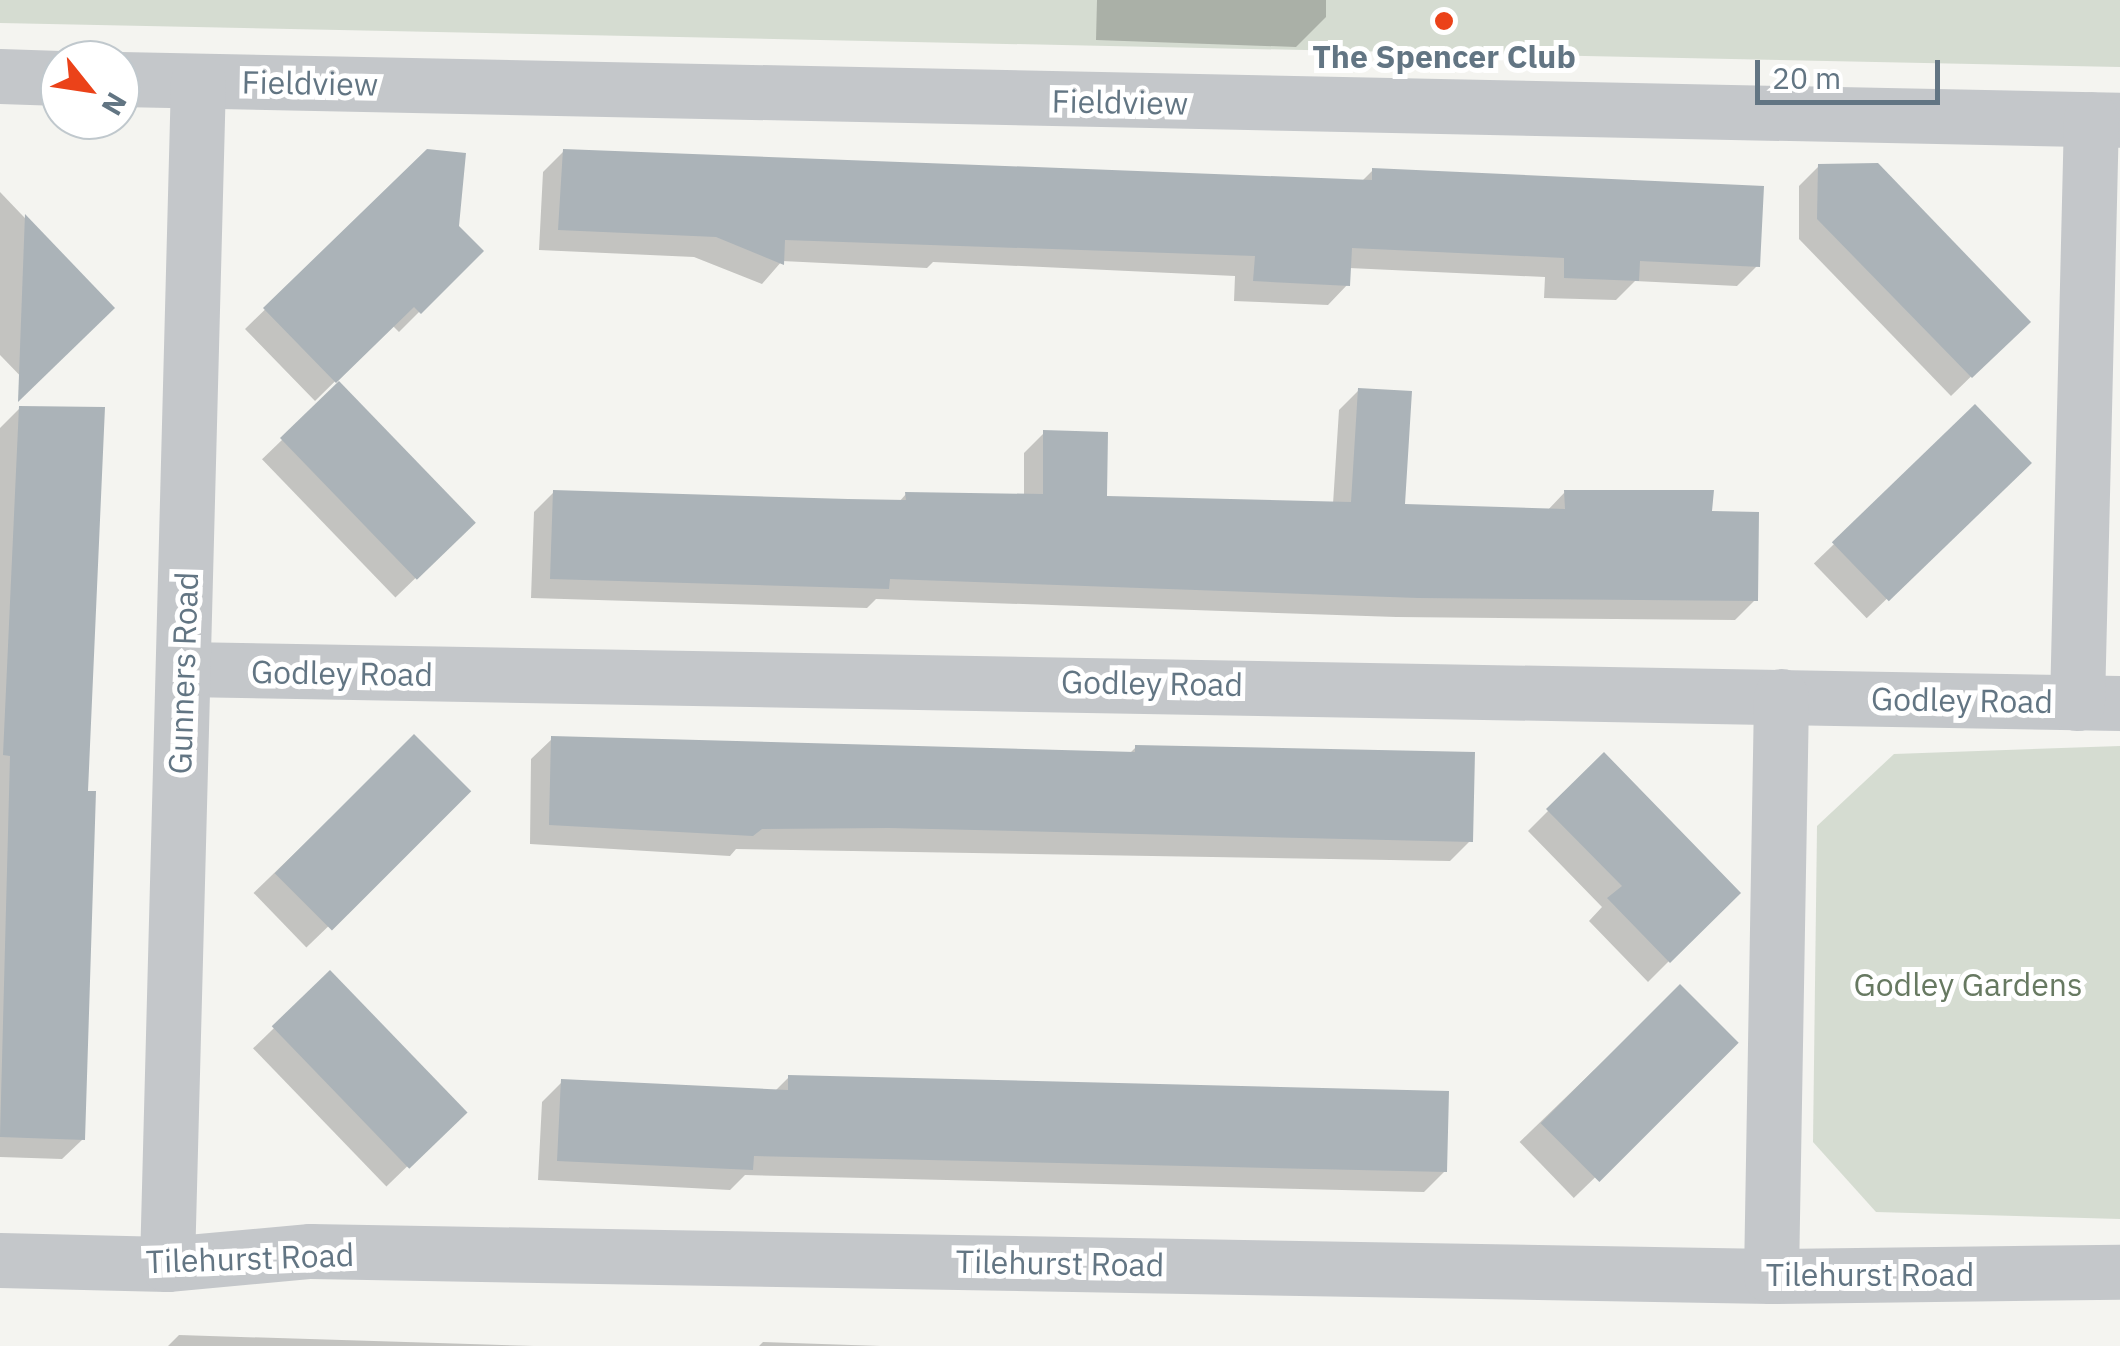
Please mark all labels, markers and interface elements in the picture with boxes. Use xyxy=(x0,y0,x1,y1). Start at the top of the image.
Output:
marker: The Spencer Club xyxy=(1433,10,1455,32)
place label: The Spencer Club xyxy=(1312,37,1576,75)
north arrow xyxy=(40,40,140,140)
scale bar xyxy=(1760,40,1945,102)
text: 20 m xyxy=(1772,58,1841,97)
street label: Fieldview xyxy=(241,63,379,103)
street label: Fieldview xyxy=(1051,82,1189,122)
text: N xyxy=(94,86,136,122)
street label: Gunners Road xyxy=(160,571,206,775)
street label: Godley Road xyxy=(251,652,433,694)
street label: Godley Road xyxy=(1061,662,1243,704)
street label: Godley Road xyxy=(1871,679,2053,721)
park label: Godley Gardens xyxy=(1853,965,2083,1003)
street label: Tilehurst Road xyxy=(145,1235,355,1281)
street label: Tilehurst Road xyxy=(955,1242,1165,1284)
street label: Tilehurst Road xyxy=(1766,1255,1974,1293)

